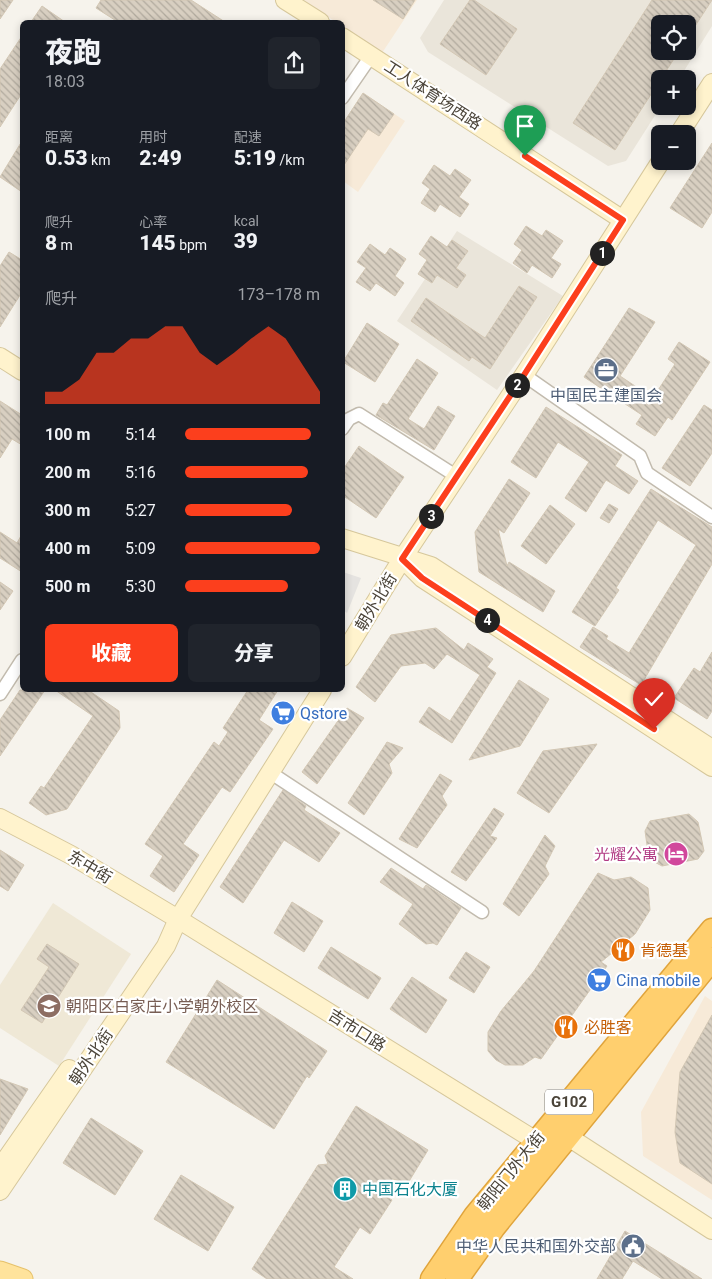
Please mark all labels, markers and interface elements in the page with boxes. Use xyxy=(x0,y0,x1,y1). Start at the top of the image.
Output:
map controls xyxy=(651,15,696,170)
button: locate xyxy=(651,15,696,60)
text: 夜跑 xyxy=(45,36,101,69)
button: share xyxy=(268,37,320,89)
street label: 工人体育场西路 xyxy=(381,57,485,133)
button: + xyxy=(651,70,696,115)
text: 18:03 xyxy=(45,72,85,91)
pin xyxy=(504,105,546,156)
icon: arrive xyxy=(511,112,539,140)
button: − xyxy=(651,125,696,170)
text: 距离 xyxy=(45,129,73,145)
text: 用时 xyxy=(139,129,167,145)
text: 配速 xyxy=(234,129,262,145)
text: 0.53 xyxy=(45,146,88,170)
text: 2:49 xyxy=(139,146,182,170)
text: 5:19 xyxy=(234,146,276,170)
text: km xyxy=(88,152,110,168)
text: /km xyxy=(276,152,305,168)
text: kcal xyxy=(234,213,259,229)
text: 爬升 xyxy=(45,214,73,230)
text: 心率 xyxy=(139,214,167,230)
text: 39 xyxy=(234,229,258,253)
text: 8 xyxy=(45,231,57,255)
text: 145 xyxy=(139,231,176,255)
text: m xyxy=(57,237,73,253)
text: bpm xyxy=(176,237,207,253)
pin: 1 xyxy=(590,240,614,266)
text: 1 xyxy=(598,245,607,261)
text: 173–178 m xyxy=(238,285,320,304)
text: 爬升 xyxy=(45,289,77,308)
office icon: 中国民主建国会 xyxy=(593,357,619,383)
pin: 2 xyxy=(504,372,530,398)
text: 2 xyxy=(513,377,522,393)
place label: 中国民主建国会 xyxy=(550,386,662,405)
text: 100 m xyxy=(45,425,90,444)
text: 5:14 xyxy=(125,425,156,444)
text: 200 m xyxy=(45,463,90,482)
text: 5:16 xyxy=(125,463,156,482)
text: 300 m xyxy=(45,501,90,520)
text: 5:27 xyxy=(125,501,156,520)
pin: 3 xyxy=(418,504,444,528)
text: 3 xyxy=(427,508,436,524)
text: 400 m xyxy=(45,539,90,558)
text: 5:09 xyxy=(125,539,156,558)
street label: 朝外北街 xyxy=(351,570,401,634)
text: 500 m xyxy=(45,577,90,596)
text: 5:30 xyxy=(125,577,156,596)
pin: 4 xyxy=(474,608,500,632)
text: 4 xyxy=(483,612,492,628)
button: 收藏 xyxy=(45,624,178,682)
button: 分享 xyxy=(188,624,320,682)
pin xyxy=(633,678,675,729)
icon: check xyxy=(640,685,668,713)
supermarket icon: Qstore xyxy=(270,700,296,726)
place label: Qstore xyxy=(300,704,347,723)
hotel icon: 光耀公寓 xyxy=(663,841,689,867)
place label: 光耀公寓 xyxy=(594,845,658,864)
street label: 东中街 xyxy=(65,846,115,888)
restaurant icon: 肯德基 xyxy=(610,937,636,963)
place label: 肯德基 xyxy=(640,941,688,960)
supermarket icon: Cina mobile xyxy=(586,967,612,993)
place label: Cina mobile xyxy=(616,971,700,990)
school or university icon: 朝阳区白家庄小学朝外校区 xyxy=(36,993,62,1019)
place label: 朝阳区白家庄小学朝外校区 xyxy=(66,997,258,1016)
street label: 吉市口路 xyxy=(325,1005,389,1055)
restaurant icon: 必胜客 xyxy=(553,1014,579,1040)
place label: 必胜客 xyxy=(584,1018,632,1037)
street label: 朝外北街 xyxy=(65,1025,117,1089)
road number: G102 xyxy=(545,1090,593,1114)
street label: 朝阳门外大街 xyxy=(473,1128,549,1214)
building icon: 中国石化大厦 xyxy=(332,1176,358,1202)
place label: 中国石化大厦 xyxy=(362,1180,458,1199)
public building icon: 中华人民共和国外交部 xyxy=(620,1233,646,1259)
place label: 中华人民共和国外交部 xyxy=(456,1237,616,1256)

